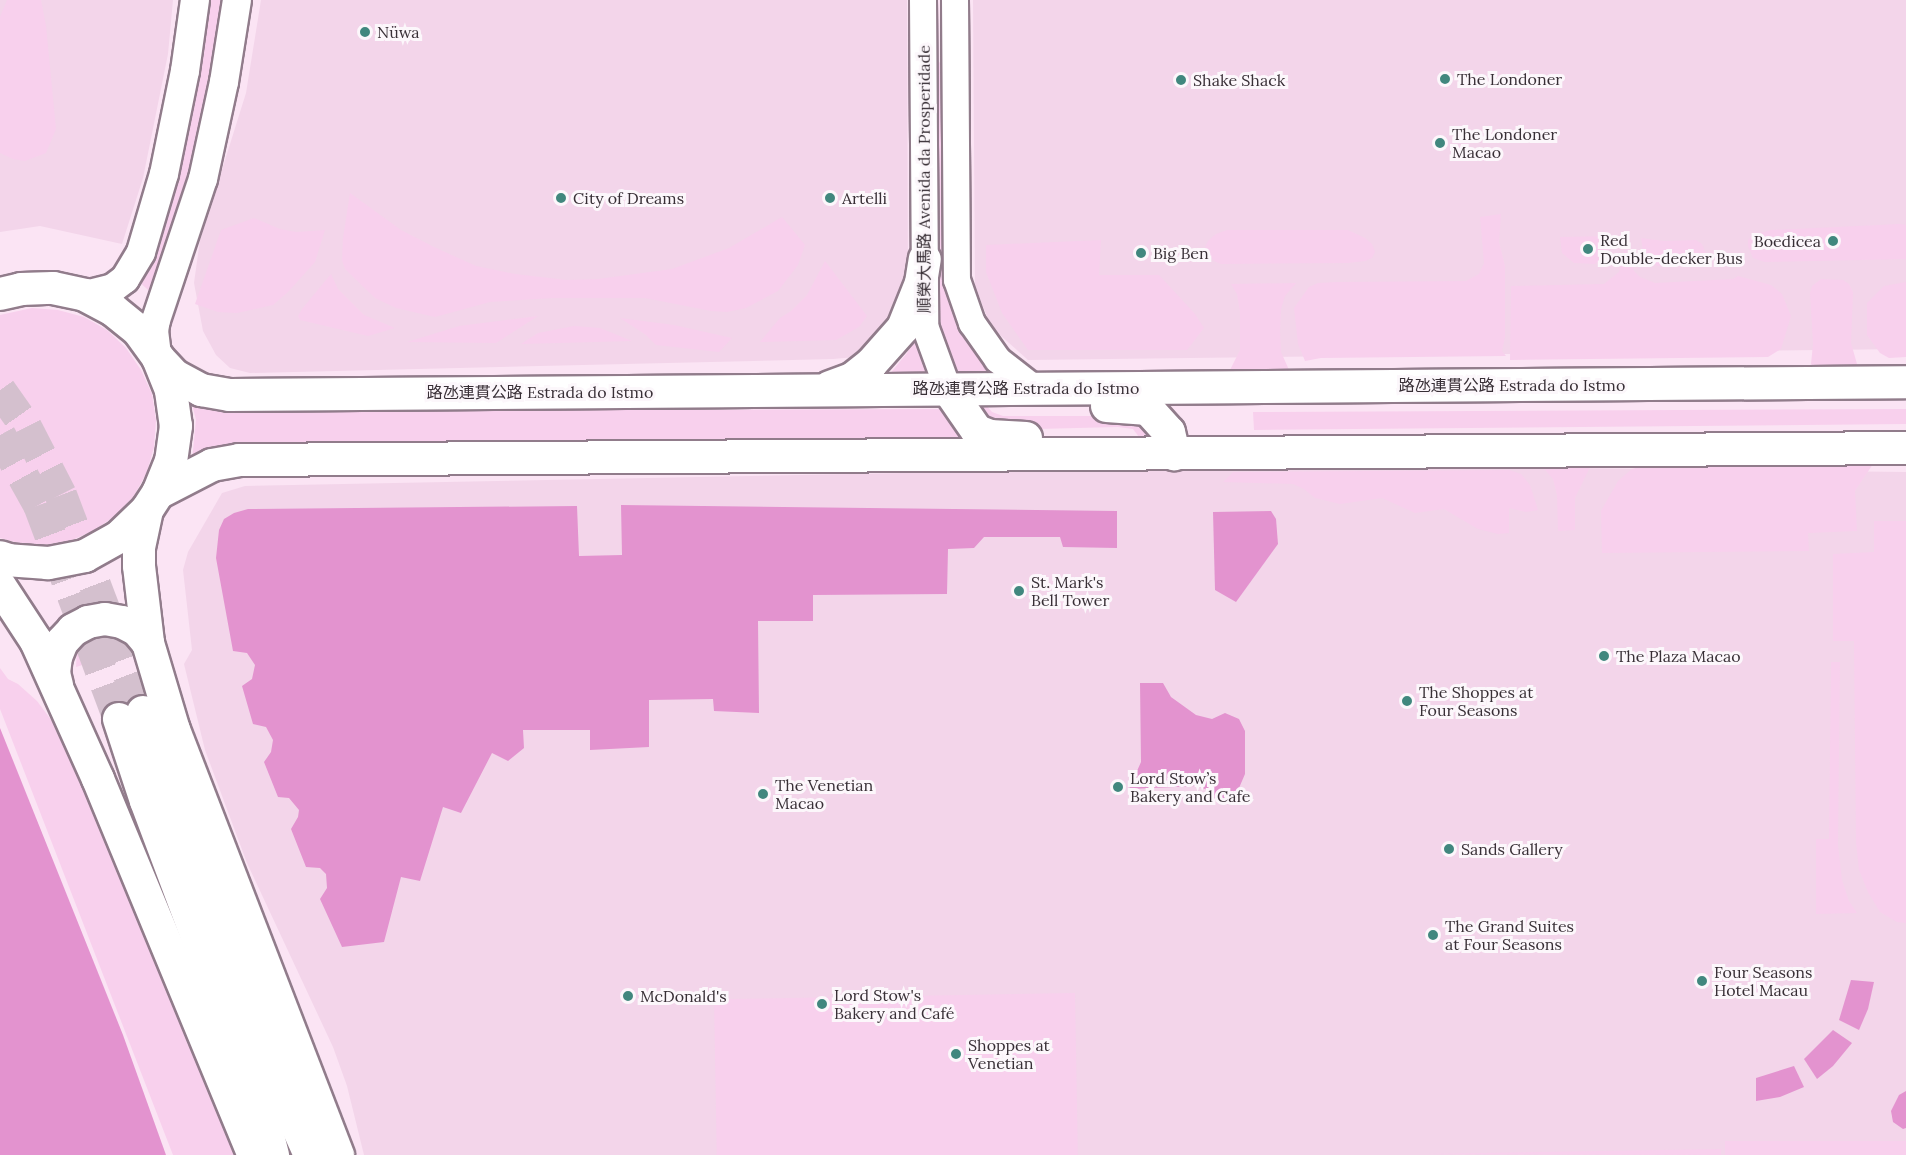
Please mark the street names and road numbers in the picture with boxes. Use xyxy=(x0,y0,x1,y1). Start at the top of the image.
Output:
street label: 順榮大馬路 Avenida da Prosperidade xyxy=(914,45,934,313)
street label: 路氹連貫公路 Estrada do Istmo xyxy=(1399,375,1625,395)
street label: 路氹連貫公路 Estrada do Istmo xyxy=(913,378,1139,398)
street label: 路氹連貫公路 Estrada do Istmo xyxy=(427,382,653,402)

